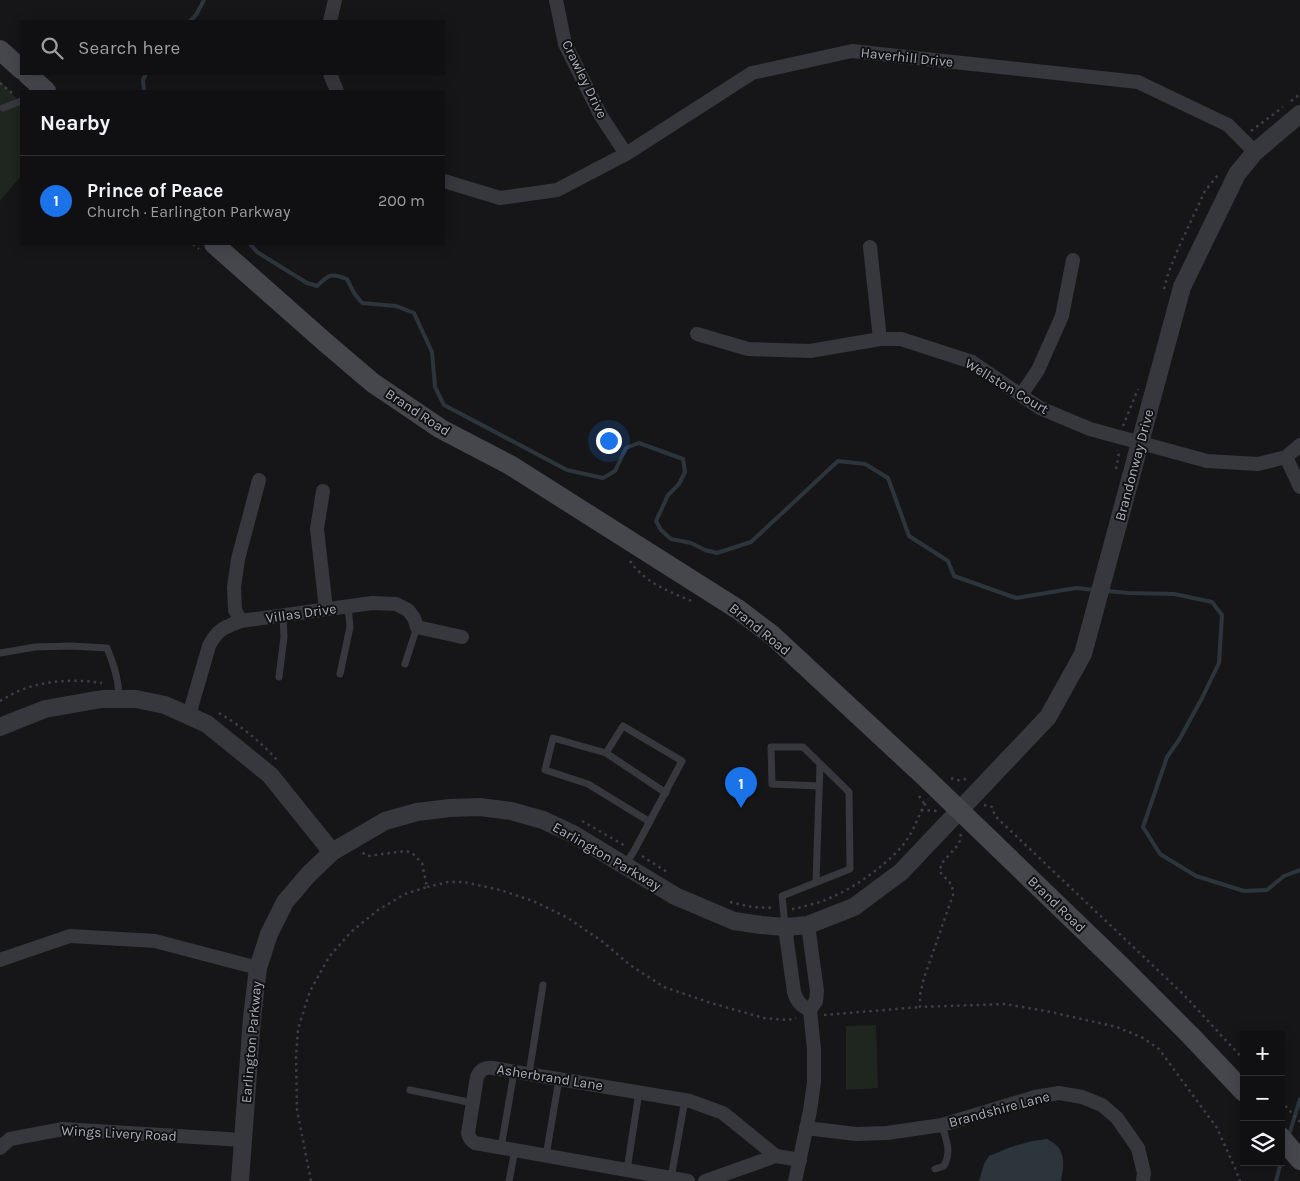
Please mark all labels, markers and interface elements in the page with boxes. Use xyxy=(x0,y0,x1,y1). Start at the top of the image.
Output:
search box xyxy=(20,20,445,75)
icon: search xyxy=(38,34,66,62)
text: Search here xyxy=(78,37,180,59)
street label: Crawley Drive xyxy=(558,37,611,121)
street label: Haverhill Drive xyxy=(860,44,954,71)
text: Nearby xyxy=(40,111,110,135)
text: Prince of Peace xyxy=(87,180,223,202)
text: 1 xyxy=(53,191,59,210)
text: 200 m xyxy=(378,191,425,210)
text: Church · Earlington Parkway xyxy=(87,202,290,221)
street label: Wellston Court xyxy=(962,355,1051,418)
street label: Brand Road xyxy=(382,385,453,440)
street label: Brandonway Drive xyxy=(1111,408,1158,523)
your location xyxy=(596,428,622,454)
street label: Villas Drive xyxy=(265,600,337,627)
street label: Brand Road xyxy=(726,600,794,659)
pin: 1 xyxy=(725,767,757,808)
street label: Earlington Parkway xyxy=(549,818,664,895)
street label: Brand Road xyxy=(1024,873,1089,936)
street label: Earlington Parkway xyxy=(238,980,265,1104)
map controls xyxy=(1240,1031,1285,1166)
button: + xyxy=(1240,1031,1285,1076)
street label: Asherbrand Lane xyxy=(496,1061,604,1094)
button: − xyxy=(1240,1076,1285,1121)
street label: Brandshire Lane xyxy=(947,1088,1051,1131)
button: layers xyxy=(1240,1121,1285,1166)
street label: Wings Livery Road xyxy=(61,1122,177,1145)

